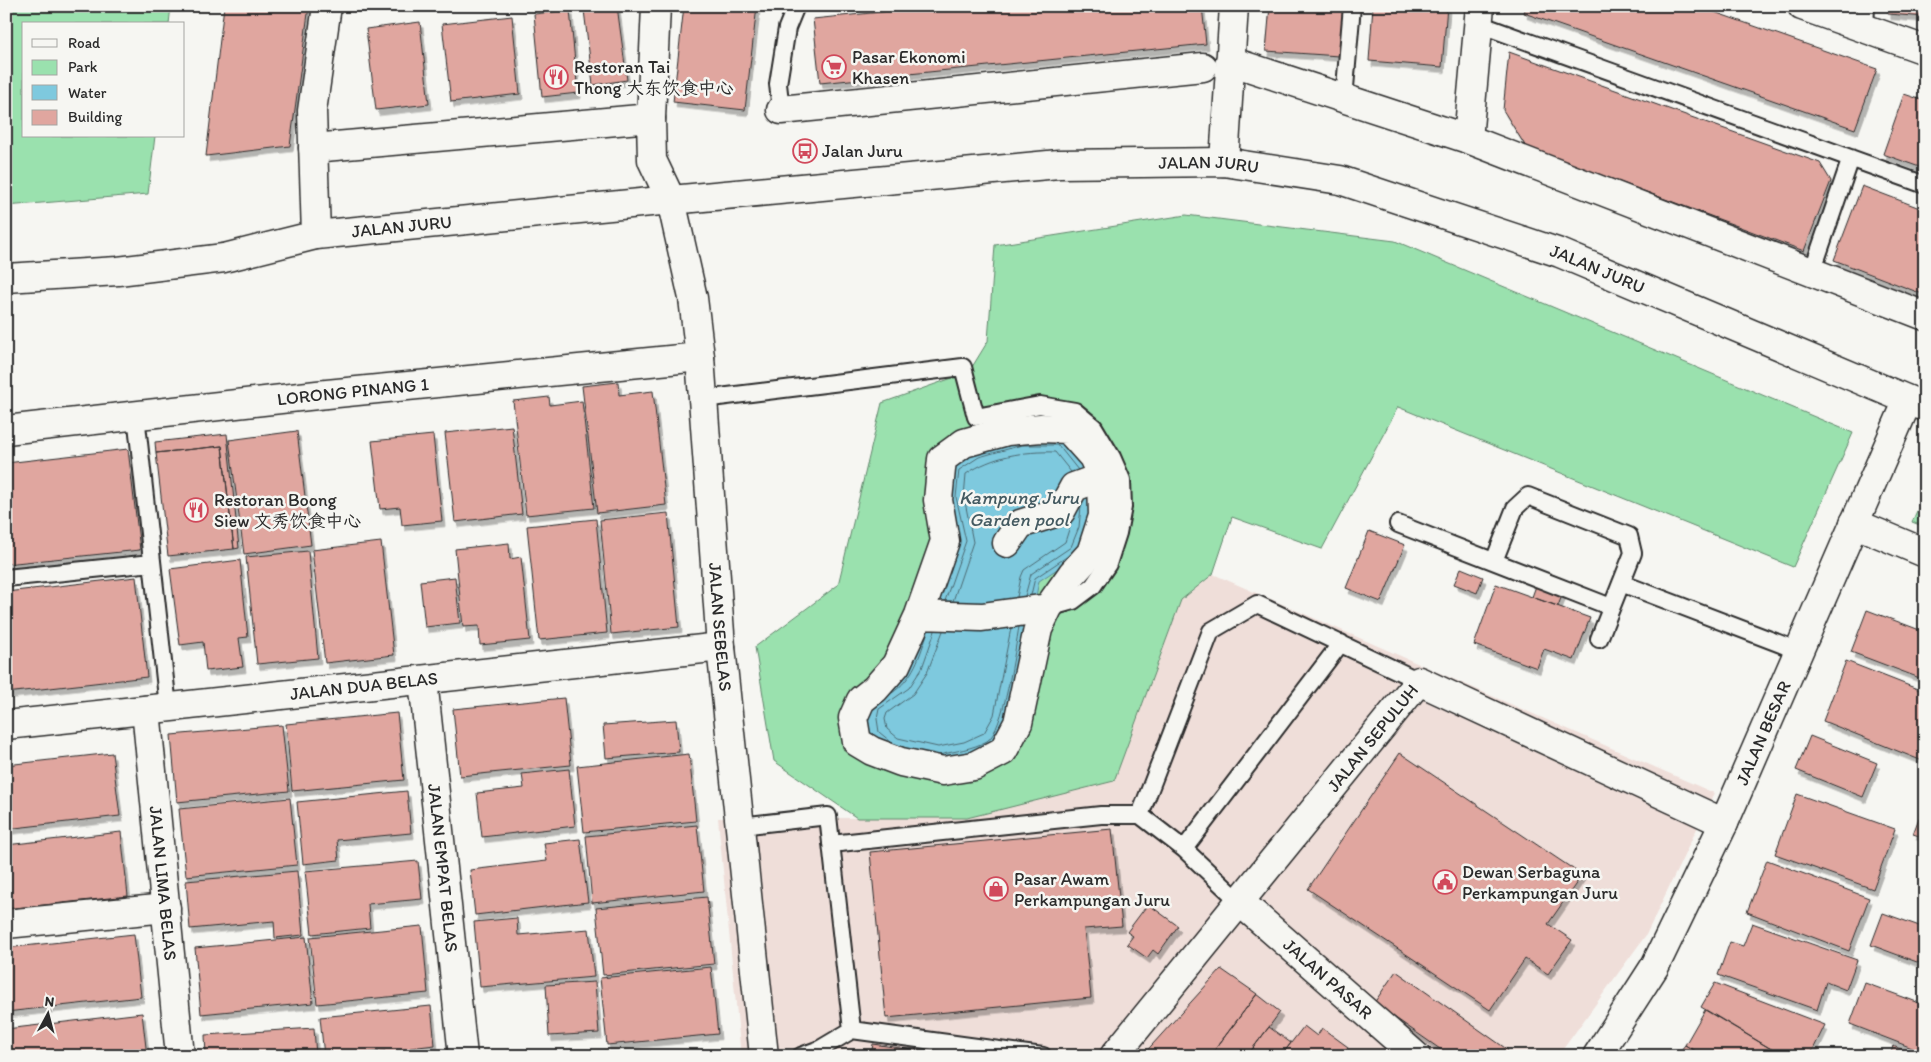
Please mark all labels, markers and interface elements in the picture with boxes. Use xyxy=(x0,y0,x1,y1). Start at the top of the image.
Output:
legend xyxy=(22,22,185,138)
text: Road xyxy=(68,34,101,52)
place label: Pasar Ekonomi Khasen xyxy=(852,46,966,89)
supermarket icon: Pasar Ekonomi Khasen xyxy=(821,54,847,80)
place label: Restoran Tai Thong 大东饮食中心 xyxy=(574,56,734,99)
text: Park xyxy=(68,58,98,76)
restaurant icon: Restoran Tai Thong 大东饮食中心 xyxy=(543,64,569,90)
text: Water xyxy=(68,84,107,102)
text: Building xyxy=(68,108,122,126)
bus stop icon: Jalan Juru xyxy=(792,138,818,164)
place label: Jalan Juru xyxy=(822,140,903,162)
street label: JALAN JURU xyxy=(1158,151,1260,178)
street label: JALAN JURU xyxy=(351,211,453,242)
street label: JALAN JURU xyxy=(1547,239,1648,298)
street label: LORONG PINANG 1 xyxy=(276,373,430,410)
water label: Kampung Juru Garden pool xyxy=(959,486,1080,531)
place label: Restoran Boong Siew 文秀饮食中心 xyxy=(214,489,362,532)
restaurant icon: Restoran Boong Siew 文秀饮食中心 xyxy=(183,497,209,523)
street label: JALAN SEBELAS xyxy=(704,562,737,692)
street label: JALAN DUA BELAS xyxy=(289,667,439,705)
street label: JALAN BESAR xyxy=(1731,678,1795,788)
street label: JALAN SEPULUH xyxy=(1322,680,1423,796)
street label: JALAN EMPAT BELAS xyxy=(423,783,463,953)
street label: JALAN LIMA BELAS xyxy=(144,805,182,962)
place label: Dewan Serbaguna Perkampungan Juru xyxy=(1462,861,1618,904)
place label: Pasar Awam Perkampungan Juru xyxy=(1014,868,1170,911)
public building icon: Dewan Serbaguna Perkampungan Juru xyxy=(1432,869,1458,895)
shop icon: Pasar Awam Perkampungan Juru xyxy=(983,876,1009,902)
street label: JALAN PASAR xyxy=(1279,934,1377,1024)
north arrow xyxy=(22,990,72,1040)
text: N xyxy=(44,993,55,1011)

